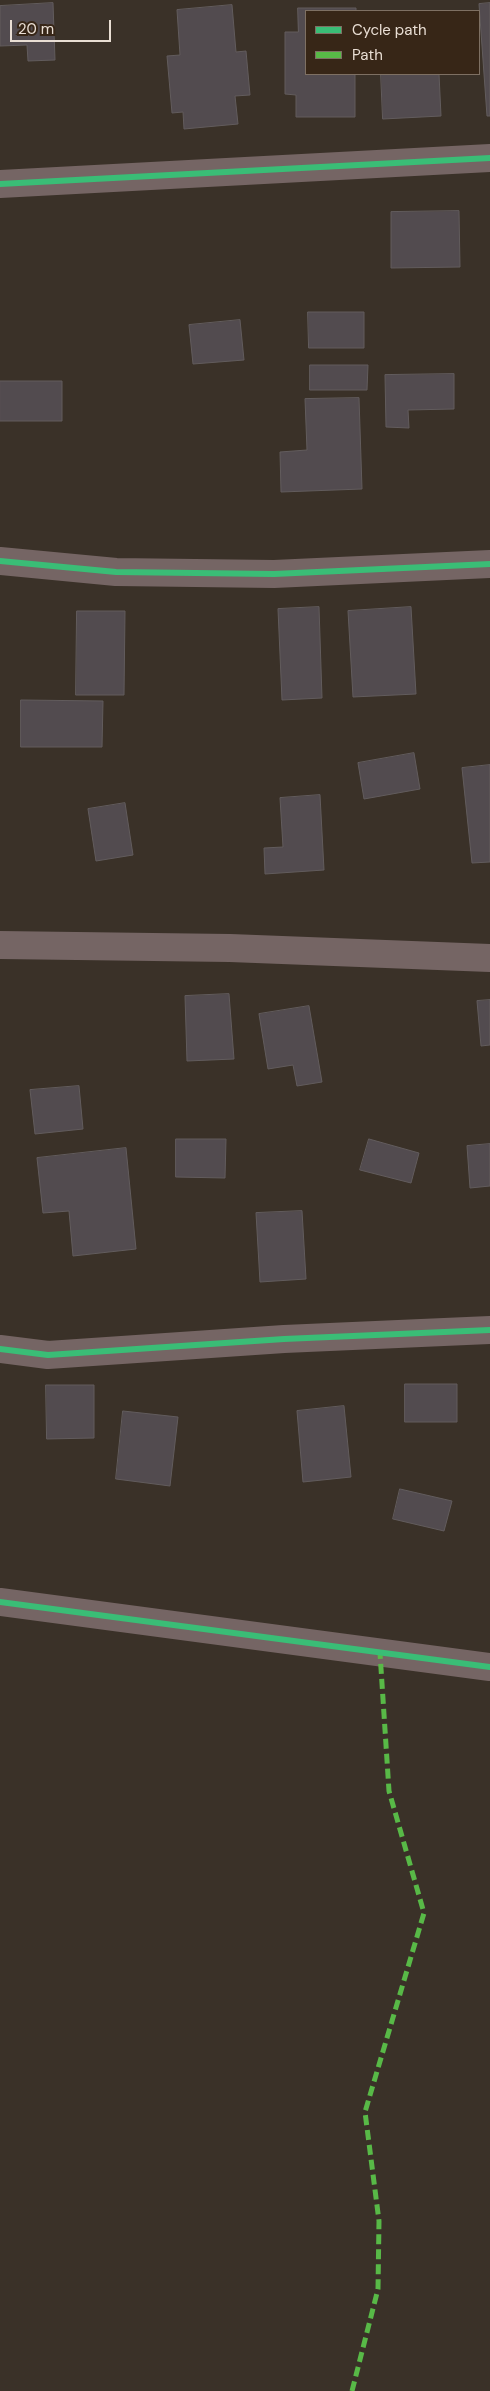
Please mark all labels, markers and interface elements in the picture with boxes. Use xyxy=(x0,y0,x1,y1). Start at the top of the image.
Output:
scale bar xyxy=(12,10,114,42)
legend xyxy=(305,10,480,75)
text: 20 m xyxy=(18,19,54,39)
text: Cycle path xyxy=(352,20,427,40)
text: Path xyxy=(352,45,383,65)

